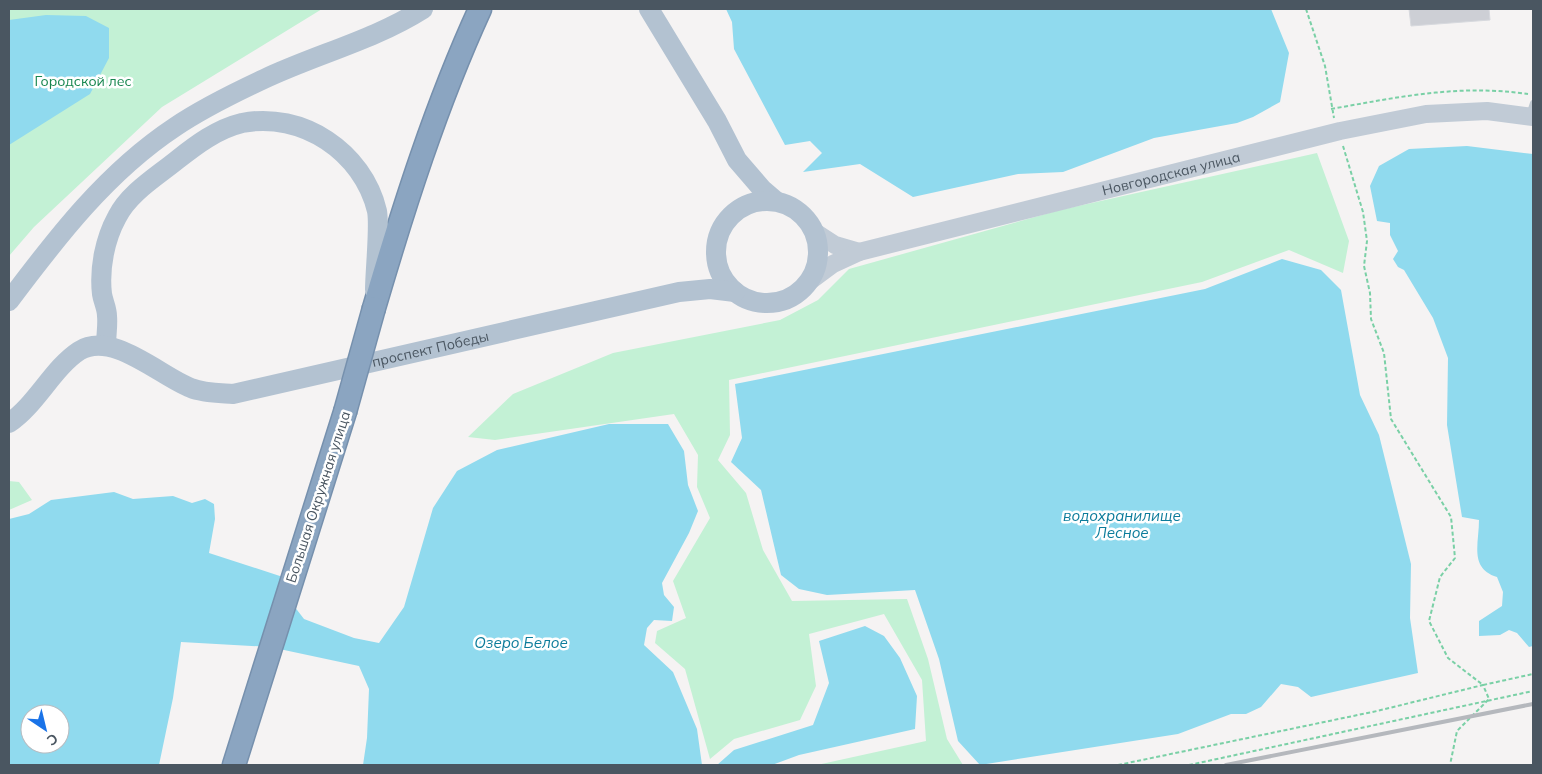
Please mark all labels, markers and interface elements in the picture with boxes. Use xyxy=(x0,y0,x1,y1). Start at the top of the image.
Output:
park label: Городской лес xyxy=(34,72,132,90)
street label: Новгородская улица xyxy=(1100,148,1242,200)
street label: проспект Победы xyxy=(370,327,491,371)
street label: Большая Окружная улица xyxy=(282,409,354,585)
water label: водохранилище Лесное xyxy=(1063,506,1181,542)
water label: Озеро Белое xyxy=(474,633,568,652)
north arrow xyxy=(20,704,70,754)
text: С xyxy=(43,730,62,750)

